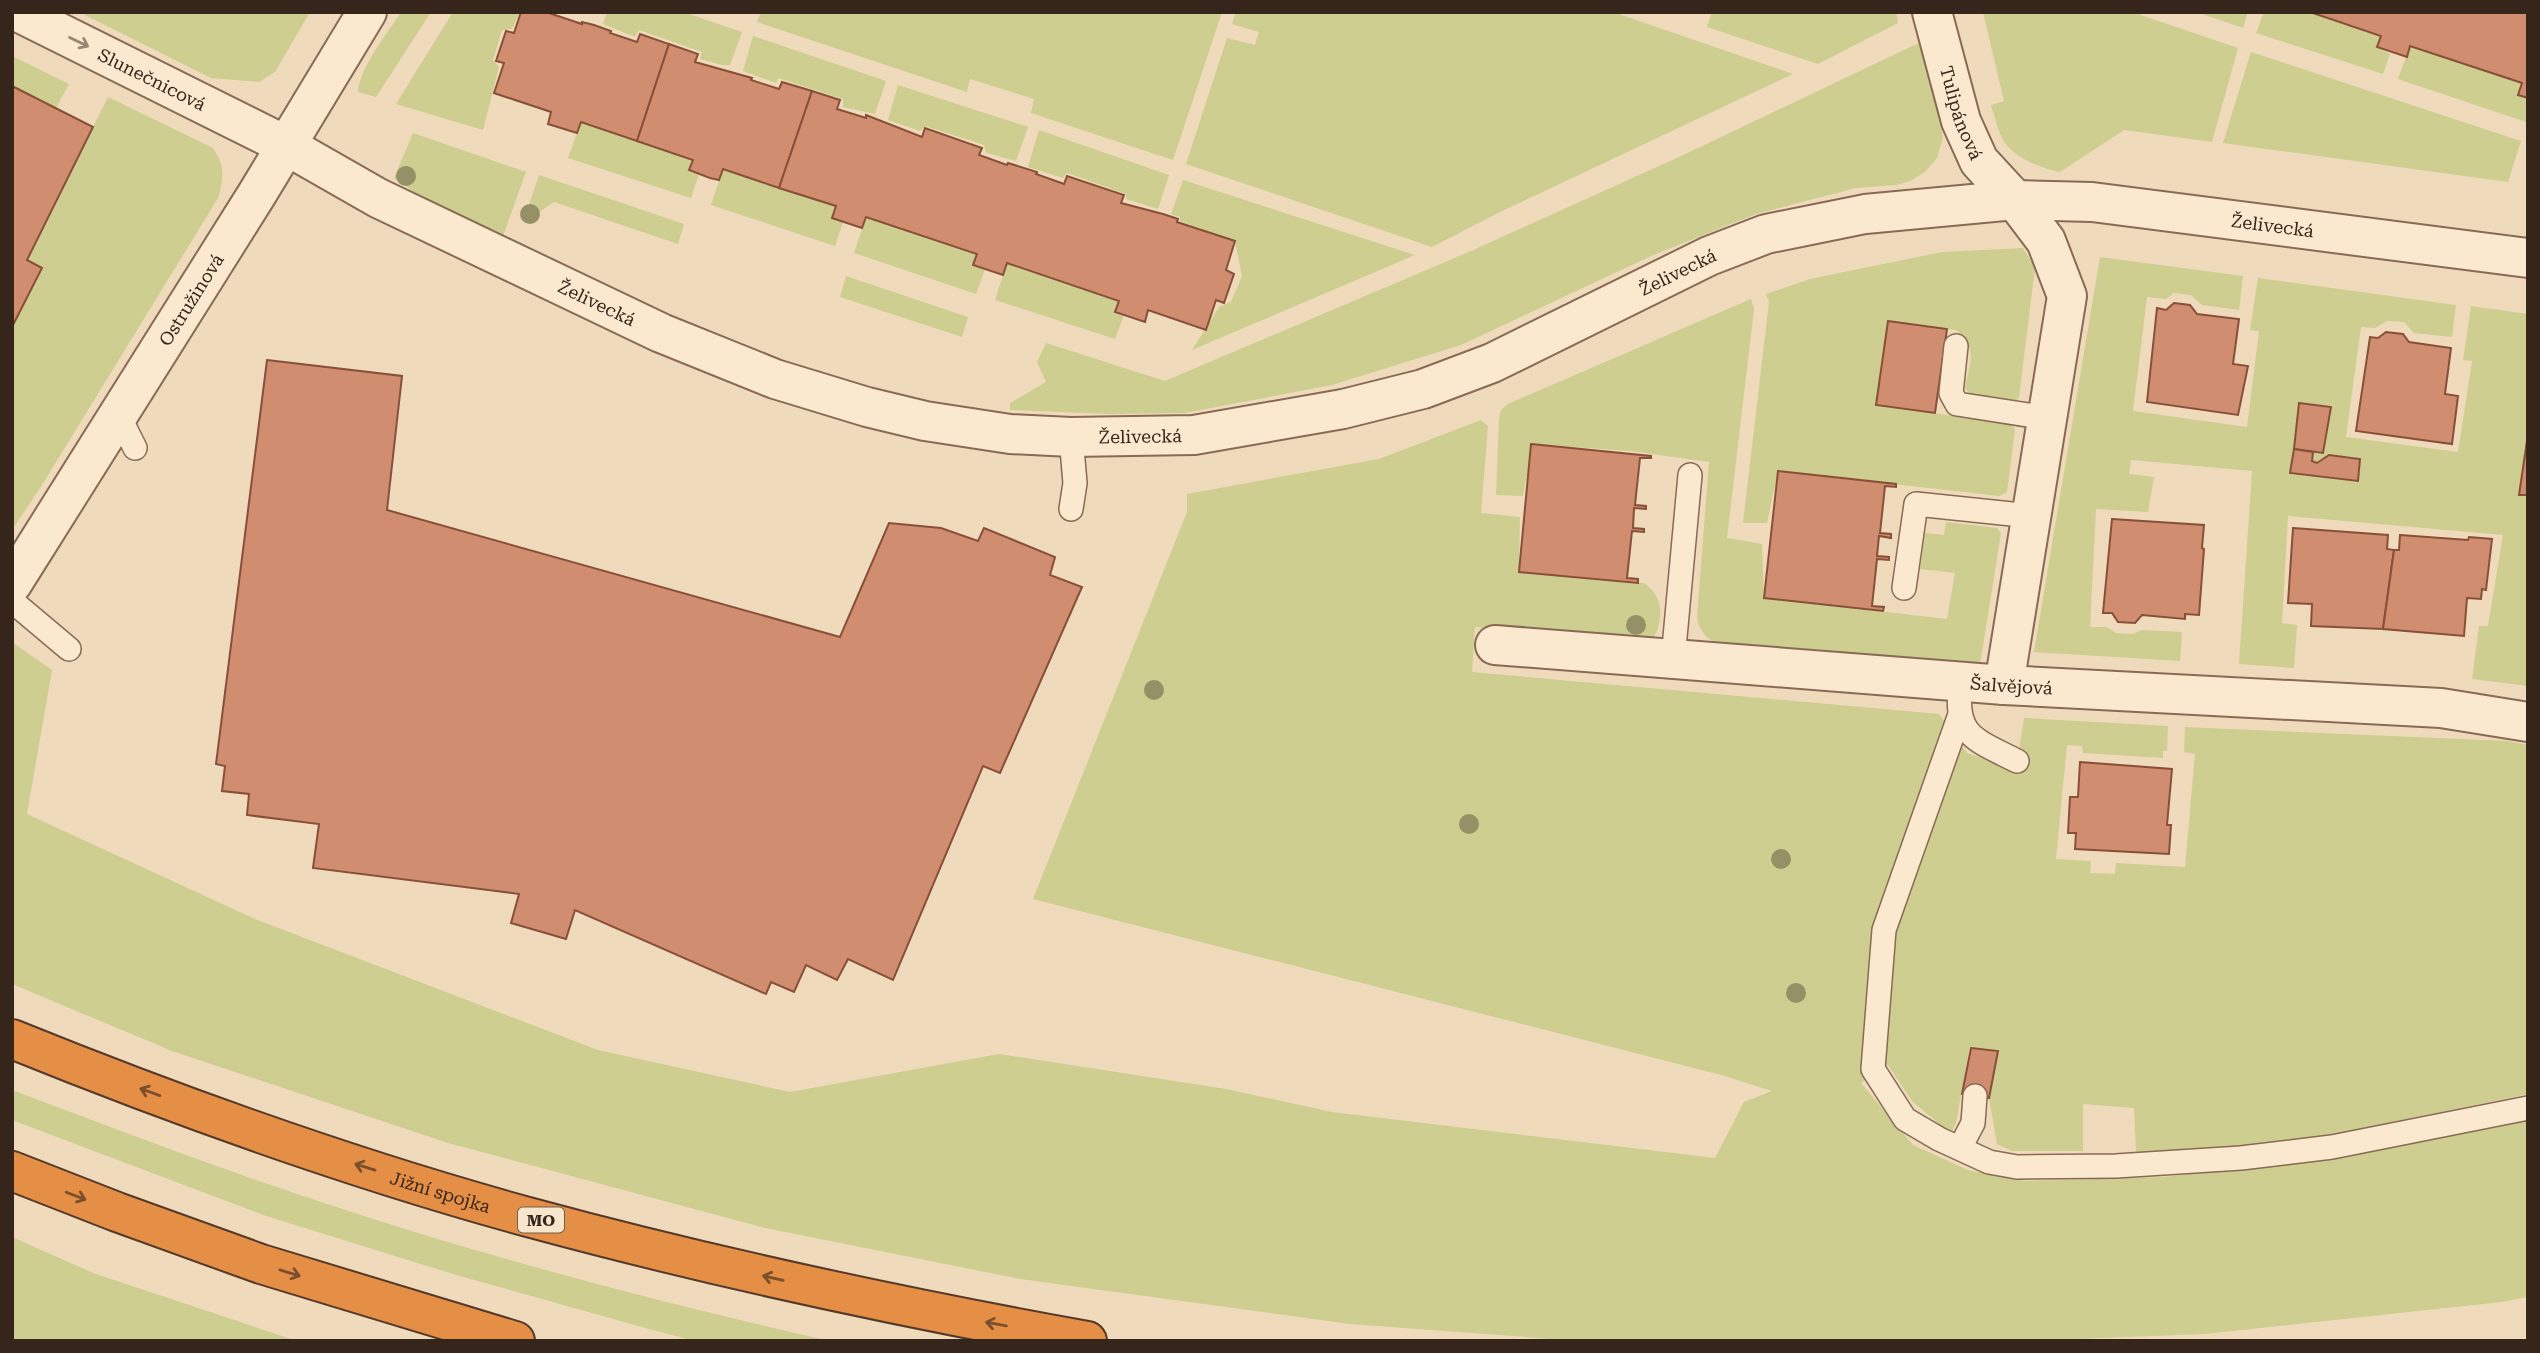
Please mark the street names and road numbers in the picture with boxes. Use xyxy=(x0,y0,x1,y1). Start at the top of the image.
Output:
street label: Slunečnicová xyxy=(95,43,210,115)
street label: Tulipánová xyxy=(1936,63,1988,163)
street label: Želivecká xyxy=(2230,209,2315,241)
street label: Želivecká xyxy=(1636,244,1719,299)
street label: Ostružinová xyxy=(154,249,228,349)
street label: Želivecká xyxy=(555,275,639,330)
street label: Želivecká xyxy=(1099,425,1182,447)
street label: Šalvějová xyxy=(1969,672,2053,698)
street label: Jižní spojka xyxy=(388,1167,493,1217)
road number: MO xyxy=(518,1208,564,1232)

